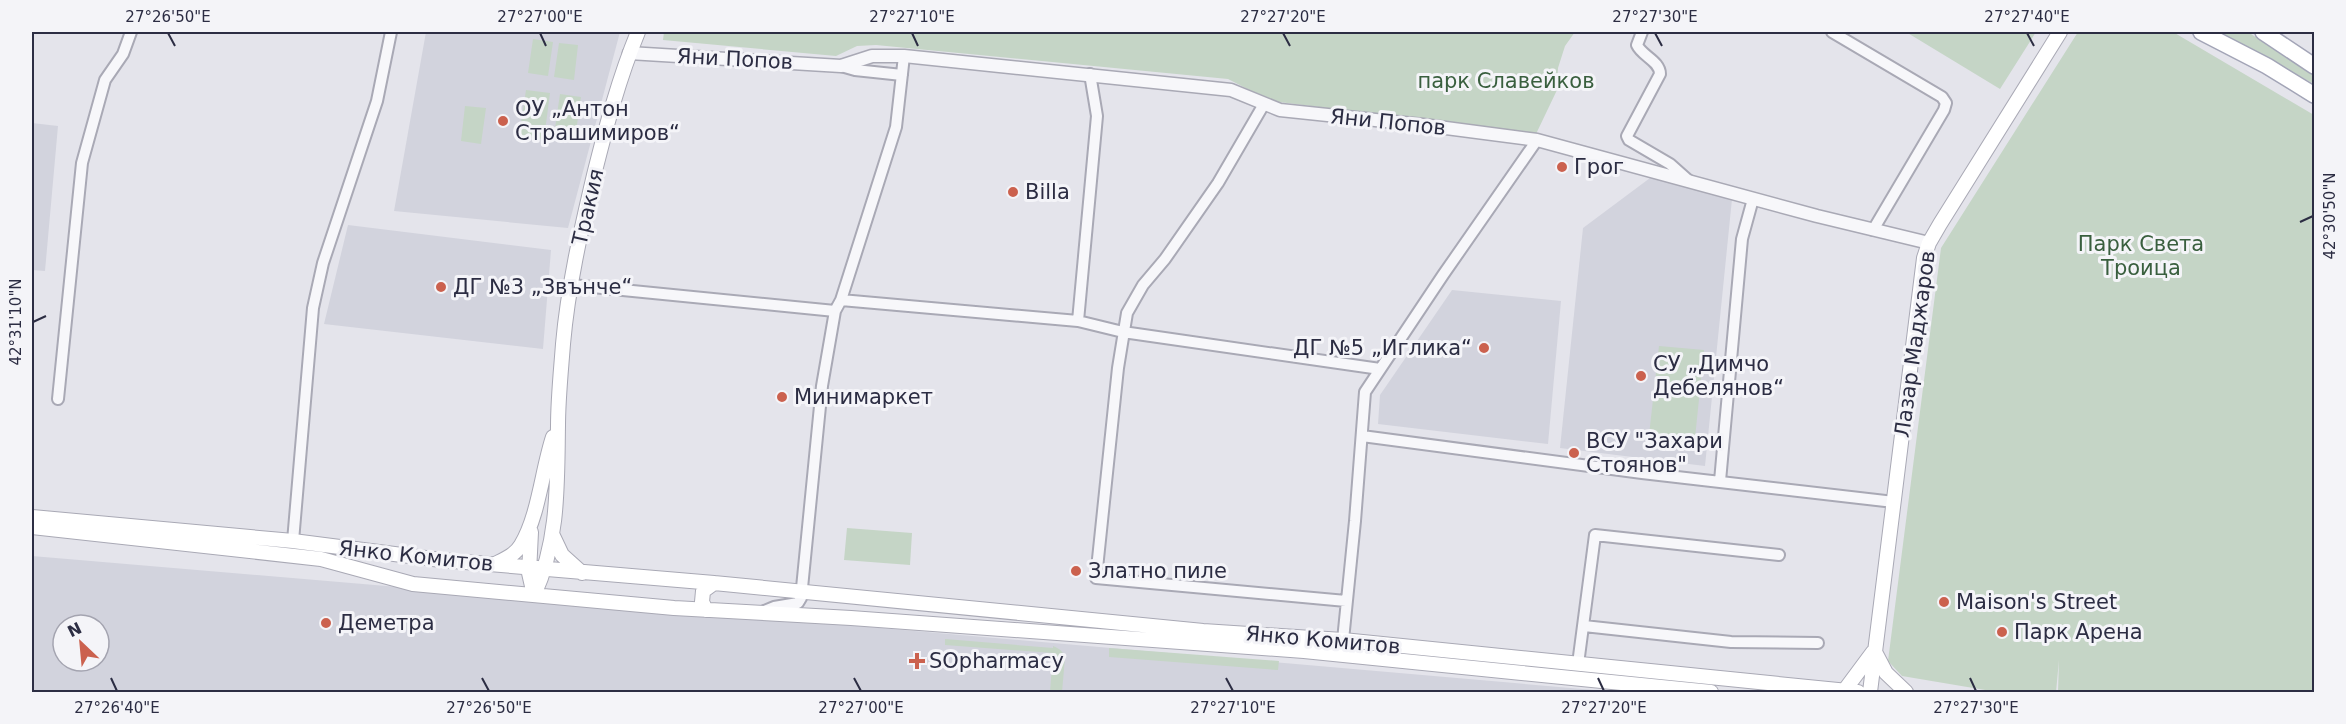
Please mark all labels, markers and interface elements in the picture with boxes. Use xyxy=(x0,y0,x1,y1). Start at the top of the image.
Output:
text: 27°26'50"E xyxy=(125,8,211,26)
text: 27°27'00"E xyxy=(497,8,583,26)
text: 27°27'10"E xyxy=(869,8,955,26)
text: 27°27'20"E xyxy=(1240,8,1326,26)
text: 27°27'30"E xyxy=(1612,8,1698,26)
text: 27°27'40"E xyxy=(1984,8,2070,26)
street label: Яни Попов xyxy=(676,44,794,74)
park label: парк Славейков xyxy=(1417,69,1595,93)
place label: ОУ „Антон Страшимиров“ xyxy=(515,97,680,145)
street label: Яни Попов xyxy=(1329,104,1447,140)
marker: ОУ „Антон Страшимиров“ xyxy=(496,114,510,128)
place label: Грог xyxy=(1574,155,1624,179)
marker: Грог xyxy=(1555,160,1569,174)
street label: Тракия xyxy=(567,166,608,249)
text: 42°30'50"N xyxy=(2321,172,2339,260)
place label: Billa xyxy=(1025,180,1070,204)
marker: Billa xyxy=(1006,185,1020,199)
park label: Парк Света Троица xyxy=(2078,232,2204,280)
street label: Лазар Маджаров xyxy=(1890,249,1940,439)
place label: ДГ №3 „Звънче“ xyxy=(453,275,632,299)
text: 42°31'10"N xyxy=(7,278,25,366)
marker: ДГ №3 „Звънче“ xyxy=(434,280,448,294)
place label: ДГ №5 „Иглика“ xyxy=(1293,336,1472,360)
marker: ДГ №5 „Иглика“ xyxy=(1477,341,1491,355)
place label: СУ „Димчо Дебелянов“ xyxy=(1653,352,1784,400)
marker: СУ „Димчо Дебелянов“ xyxy=(1634,369,1648,383)
place label: Минимаркет xyxy=(794,385,933,409)
marker: Минимаркет xyxy=(775,390,789,404)
place label: ВСУ "Захари Стоянов" xyxy=(1586,429,1723,477)
marker: ВСУ "Захари Стоянов" xyxy=(1567,446,1581,460)
street label: Янко Комитов xyxy=(338,536,494,576)
place label: Златно пиле xyxy=(1088,559,1227,583)
marker: Златно пиле xyxy=(1069,564,1083,578)
place label: Maison's Street xyxy=(1956,590,2117,614)
marker: Maison's Street xyxy=(1937,595,1951,609)
place label: Деметра xyxy=(338,611,435,635)
north arrow xyxy=(51,613,111,673)
marker: Деметра xyxy=(319,616,333,630)
text: N xyxy=(64,618,85,641)
place label: Парк Арена xyxy=(2014,620,2143,644)
street label: Янко Комитов xyxy=(1245,621,1401,659)
marker: Парк Арена xyxy=(1995,625,2009,639)
place label: SOpharmacy xyxy=(929,649,1064,673)
marker: SOpharmacy xyxy=(910,654,924,668)
text: 27°26'40"E xyxy=(74,699,160,717)
text: 27°26'50"E xyxy=(446,699,532,717)
text: 27°27'00"E xyxy=(818,699,904,717)
text: 27°27'10"E xyxy=(1190,699,1276,717)
text: 27°27'20"E xyxy=(1561,699,1647,717)
text: 27°27'30"E xyxy=(1933,699,2019,717)

